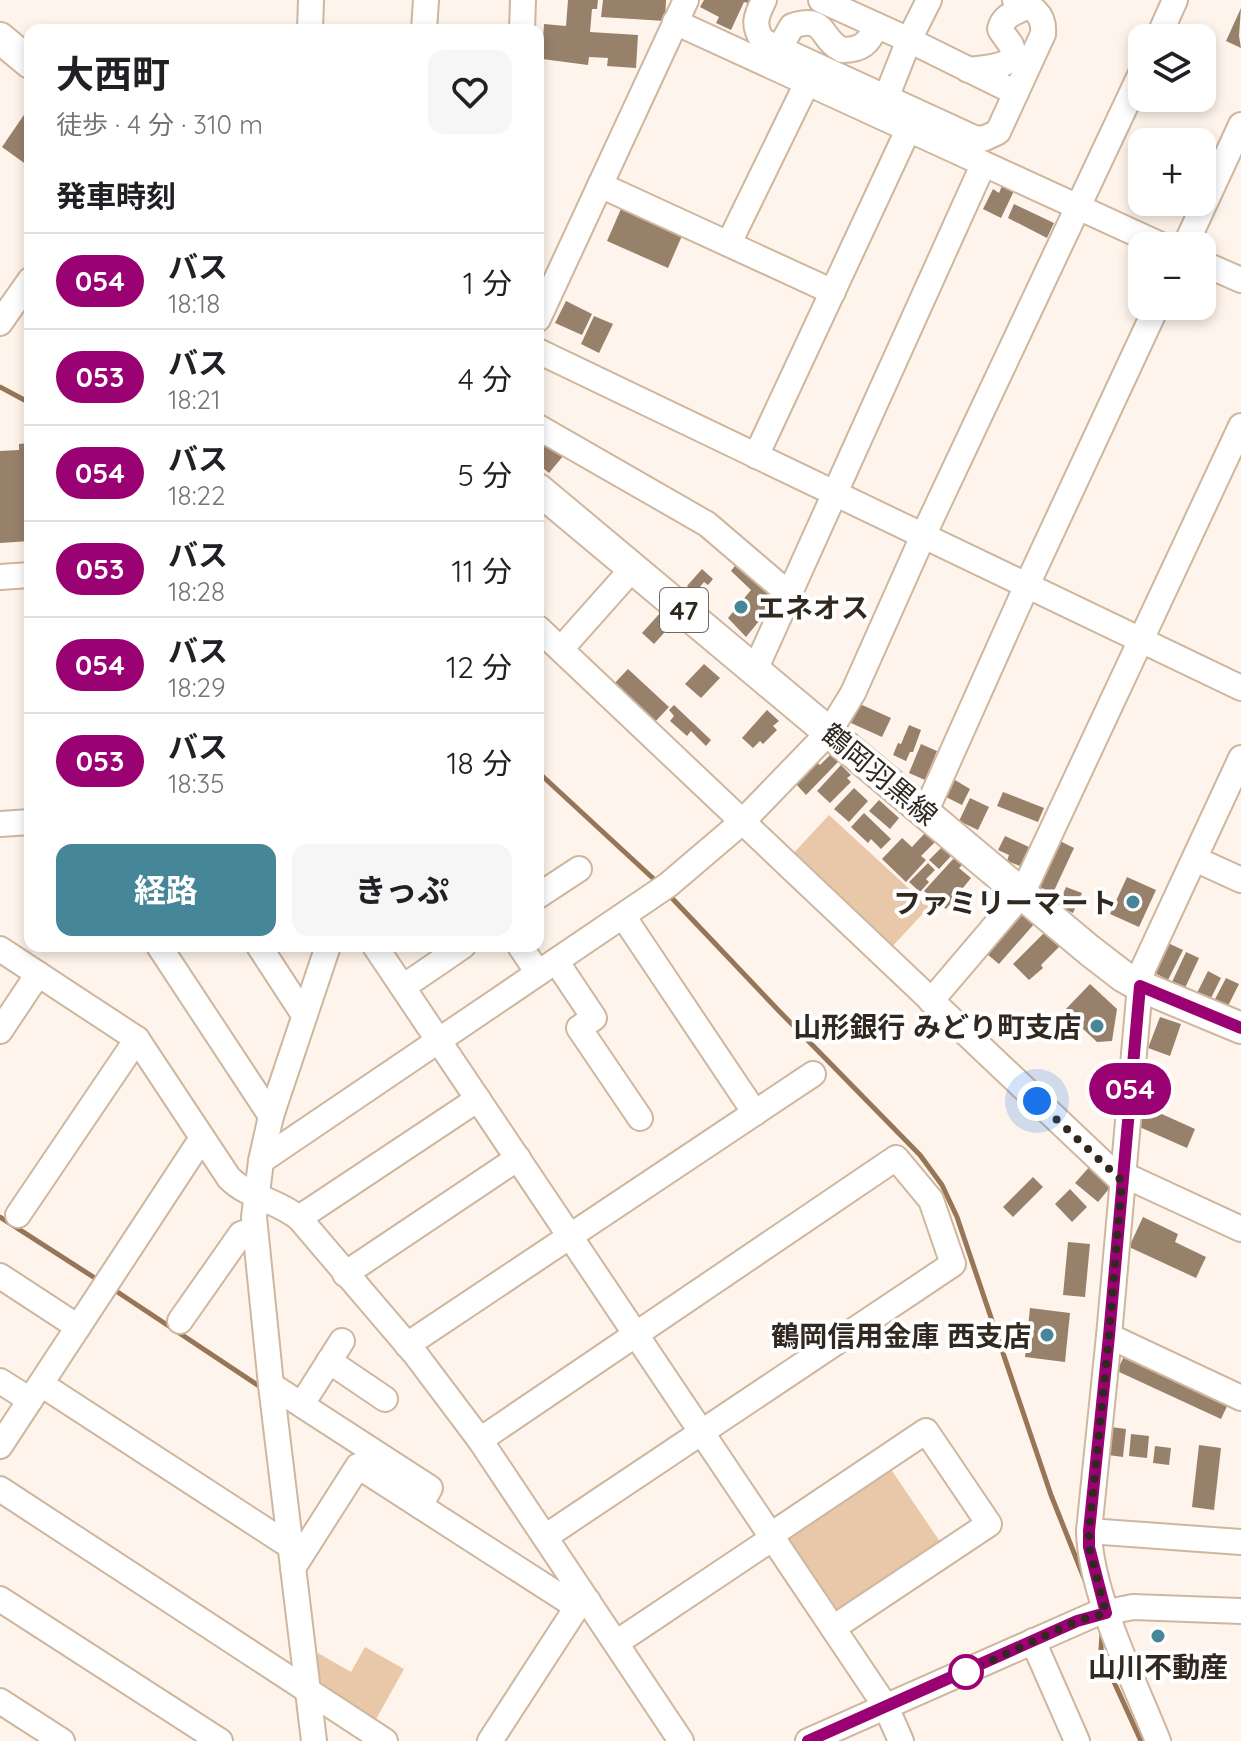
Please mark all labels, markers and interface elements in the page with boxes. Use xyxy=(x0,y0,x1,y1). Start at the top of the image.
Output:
map controls xyxy=(1128,24,1216,320)
button: layers xyxy=(1128,24,1216,112)
text: 大西町 xyxy=(56,50,170,98)
button: heart xyxy=(428,50,512,134)
text: 徒歩 · 4 分 · 310 m xyxy=(56,108,263,141)
button: + xyxy=(1128,128,1216,216)
text: 発車時刻 xyxy=(56,177,176,215)
button: − xyxy=(1128,232,1216,320)
text: バス xyxy=(168,248,228,286)
text: 054 xyxy=(75,263,125,298)
text: 1 分 xyxy=(463,264,512,302)
text: 18:18 xyxy=(168,287,220,320)
text: バス xyxy=(168,344,228,382)
text: 053 xyxy=(76,359,124,394)
text: 4 分 xyxy=(458,360,512,398)
text: 18:21 xyxy=(168,383,221,416)
text: バス xyxy=(168,440,228,478)
text: 054 xyxy=(75,455,125,490)
text: 5 分 xyxy=(457,456,512,494)
text: 18:22 xyxy=(168,479,225,512)
text: バス xyxy=(168,536,228,574)
text: 053 xyxy=(76,551,124,586)
text: 11 分 xyxy=(452,552,512,590)
text: 18:28 xyxy=(168,575,225,608)
road number: 47 xyxy=(660,588,708,632)
place label: エネオス xyxy=(757,590,869,625)
marker: エネオス xyxy=(732,598,750,616)
text: バス xyxy=(168,632,228,670)
text: 054 xyxy=(75,647,125,682)
text: 12 分 xyxy=(446,648,512,686)
text: 18:29 xyxy=(168,671,225,704)
street label: 鶴岡羽黒線 xyxy=(815,716,945,832)
text: バス xyxy=(168,728,228,766)
text: 053 xyxy=(76,743,124,778)
text: 18 分 xyxy=(447,744,512,782)
text: 18:35 xyxy=(168,767,224,800)
button: 経路 xyxy=(56,844,276,936)
button: きっぷ xyxy=(292,844,512,936)
place label: ファミリーマート xyxy=(893,885,1117,920)
marker: ファミリーマート xyxy=(1124,893,1142,911)
place label: 山形銀行 みどり町支店 xyxy=(793,1009,1081,1044)
marker: 山形銀行 みどり町支店 xyxy=(1088,1017,1106,1035)
line badge: 054 xyxy=(1084,1063,1176,1115)
text: 054 xyxy=(1105,1071,1155,1106)
your location xyxy=(1017,1081,1057,1121)
place label: 鶴岡信用金庫 西支店 xyxy=(771,1318,1031,1353)
marker: 鶴岡信用金庫 西支店 xyxy=(1038,1326,1056,1344)
marker: 山川不動産 xyxy=(1149,1627,1167,1645)
place label: 山川不動産 xyxy=(1088,1649,1228,1684)
unlabelled marker xyxy=(949,1655,983,1689)

